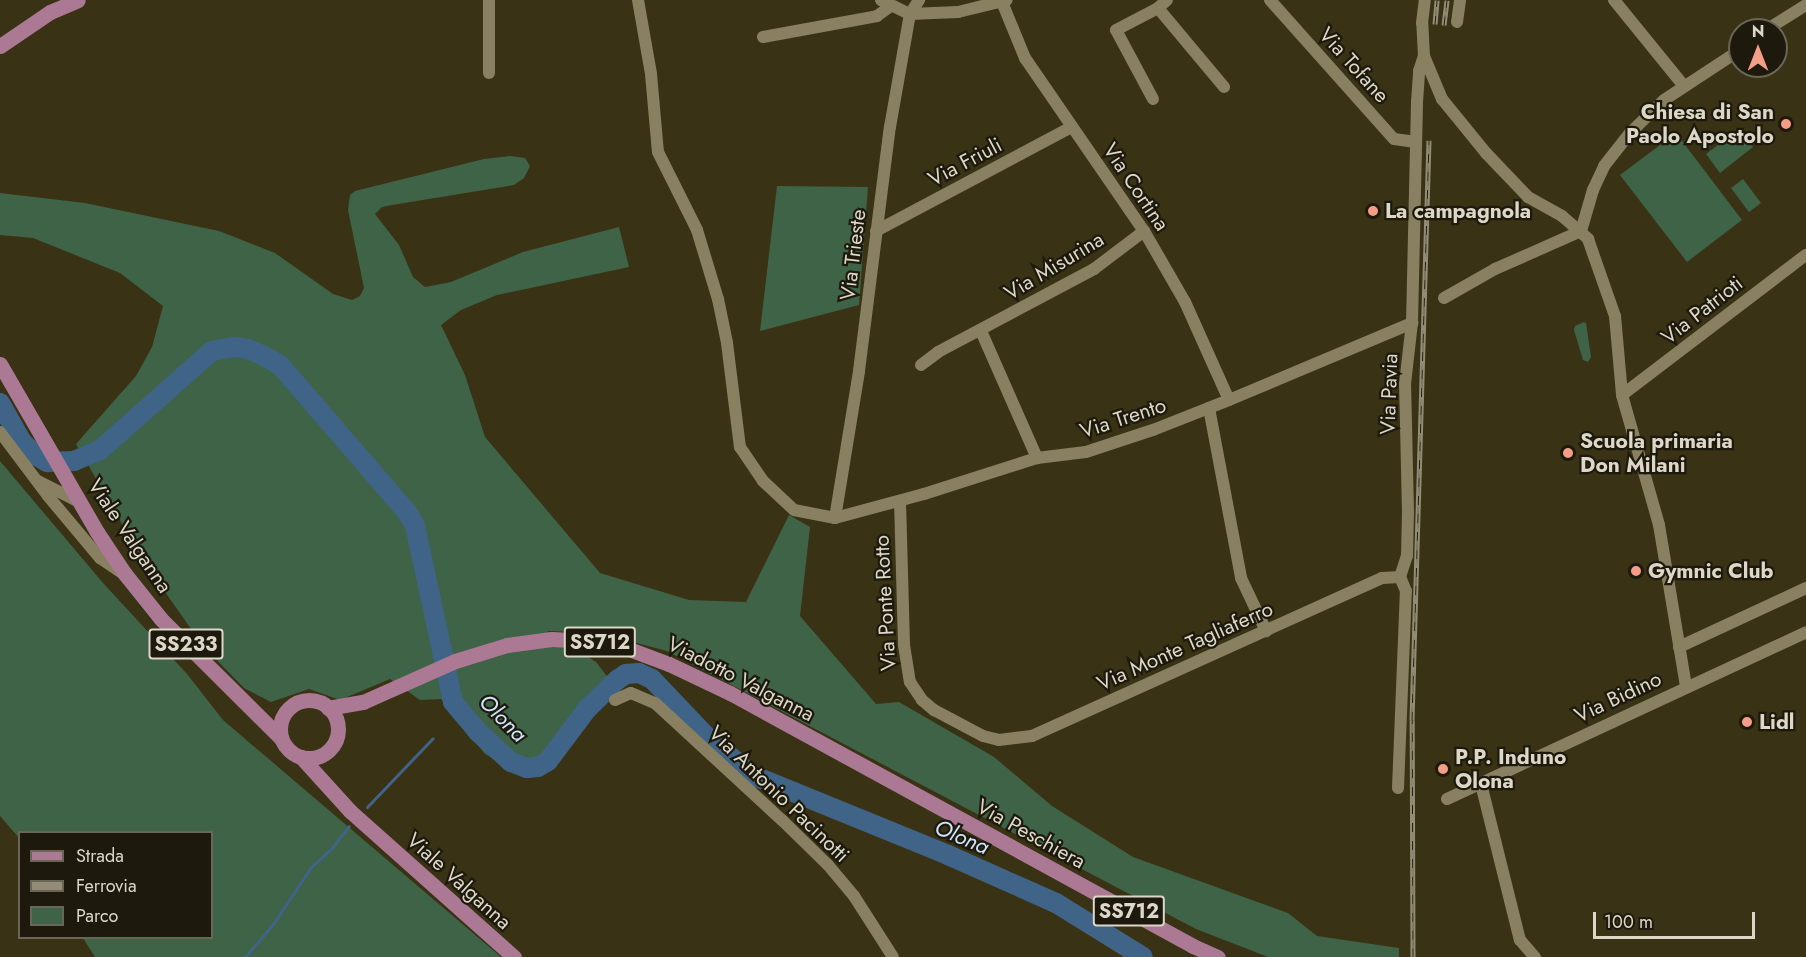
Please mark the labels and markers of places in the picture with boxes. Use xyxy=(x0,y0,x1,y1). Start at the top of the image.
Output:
place label: Chiesa di San Paolo Apostolo xyxy=(1626,99,1774,149)
marker: Chiesa di San Paolo Apostolo xyxy=(1779,117,1793,131)
place label: La campagnola xyxy=(1385,198,1531,224)
marker: La campagnola xyxy=(1366,204,1380,218)
place label: Scuola primaria Don Milani xyxy=(1580,428,1733,478)
marker: Scuola primaria Don Milani xyxy=(1561,446,1575,460)
place label: Gymnic Club xyxy=(1648,558,1774,584)
marker: Gymnic Club xyxy=(1629,564,1643,578)
place label: Lidl xyxy=(1759,709,1795,735)
marker: Lidl xyxy=(1740,715,1754,729)
place label: P.P. Induno Olona xyxy=(1455,744,1566,794)
marker: P.P. Induno Olona xyxy=(1436,762,1450,776)

